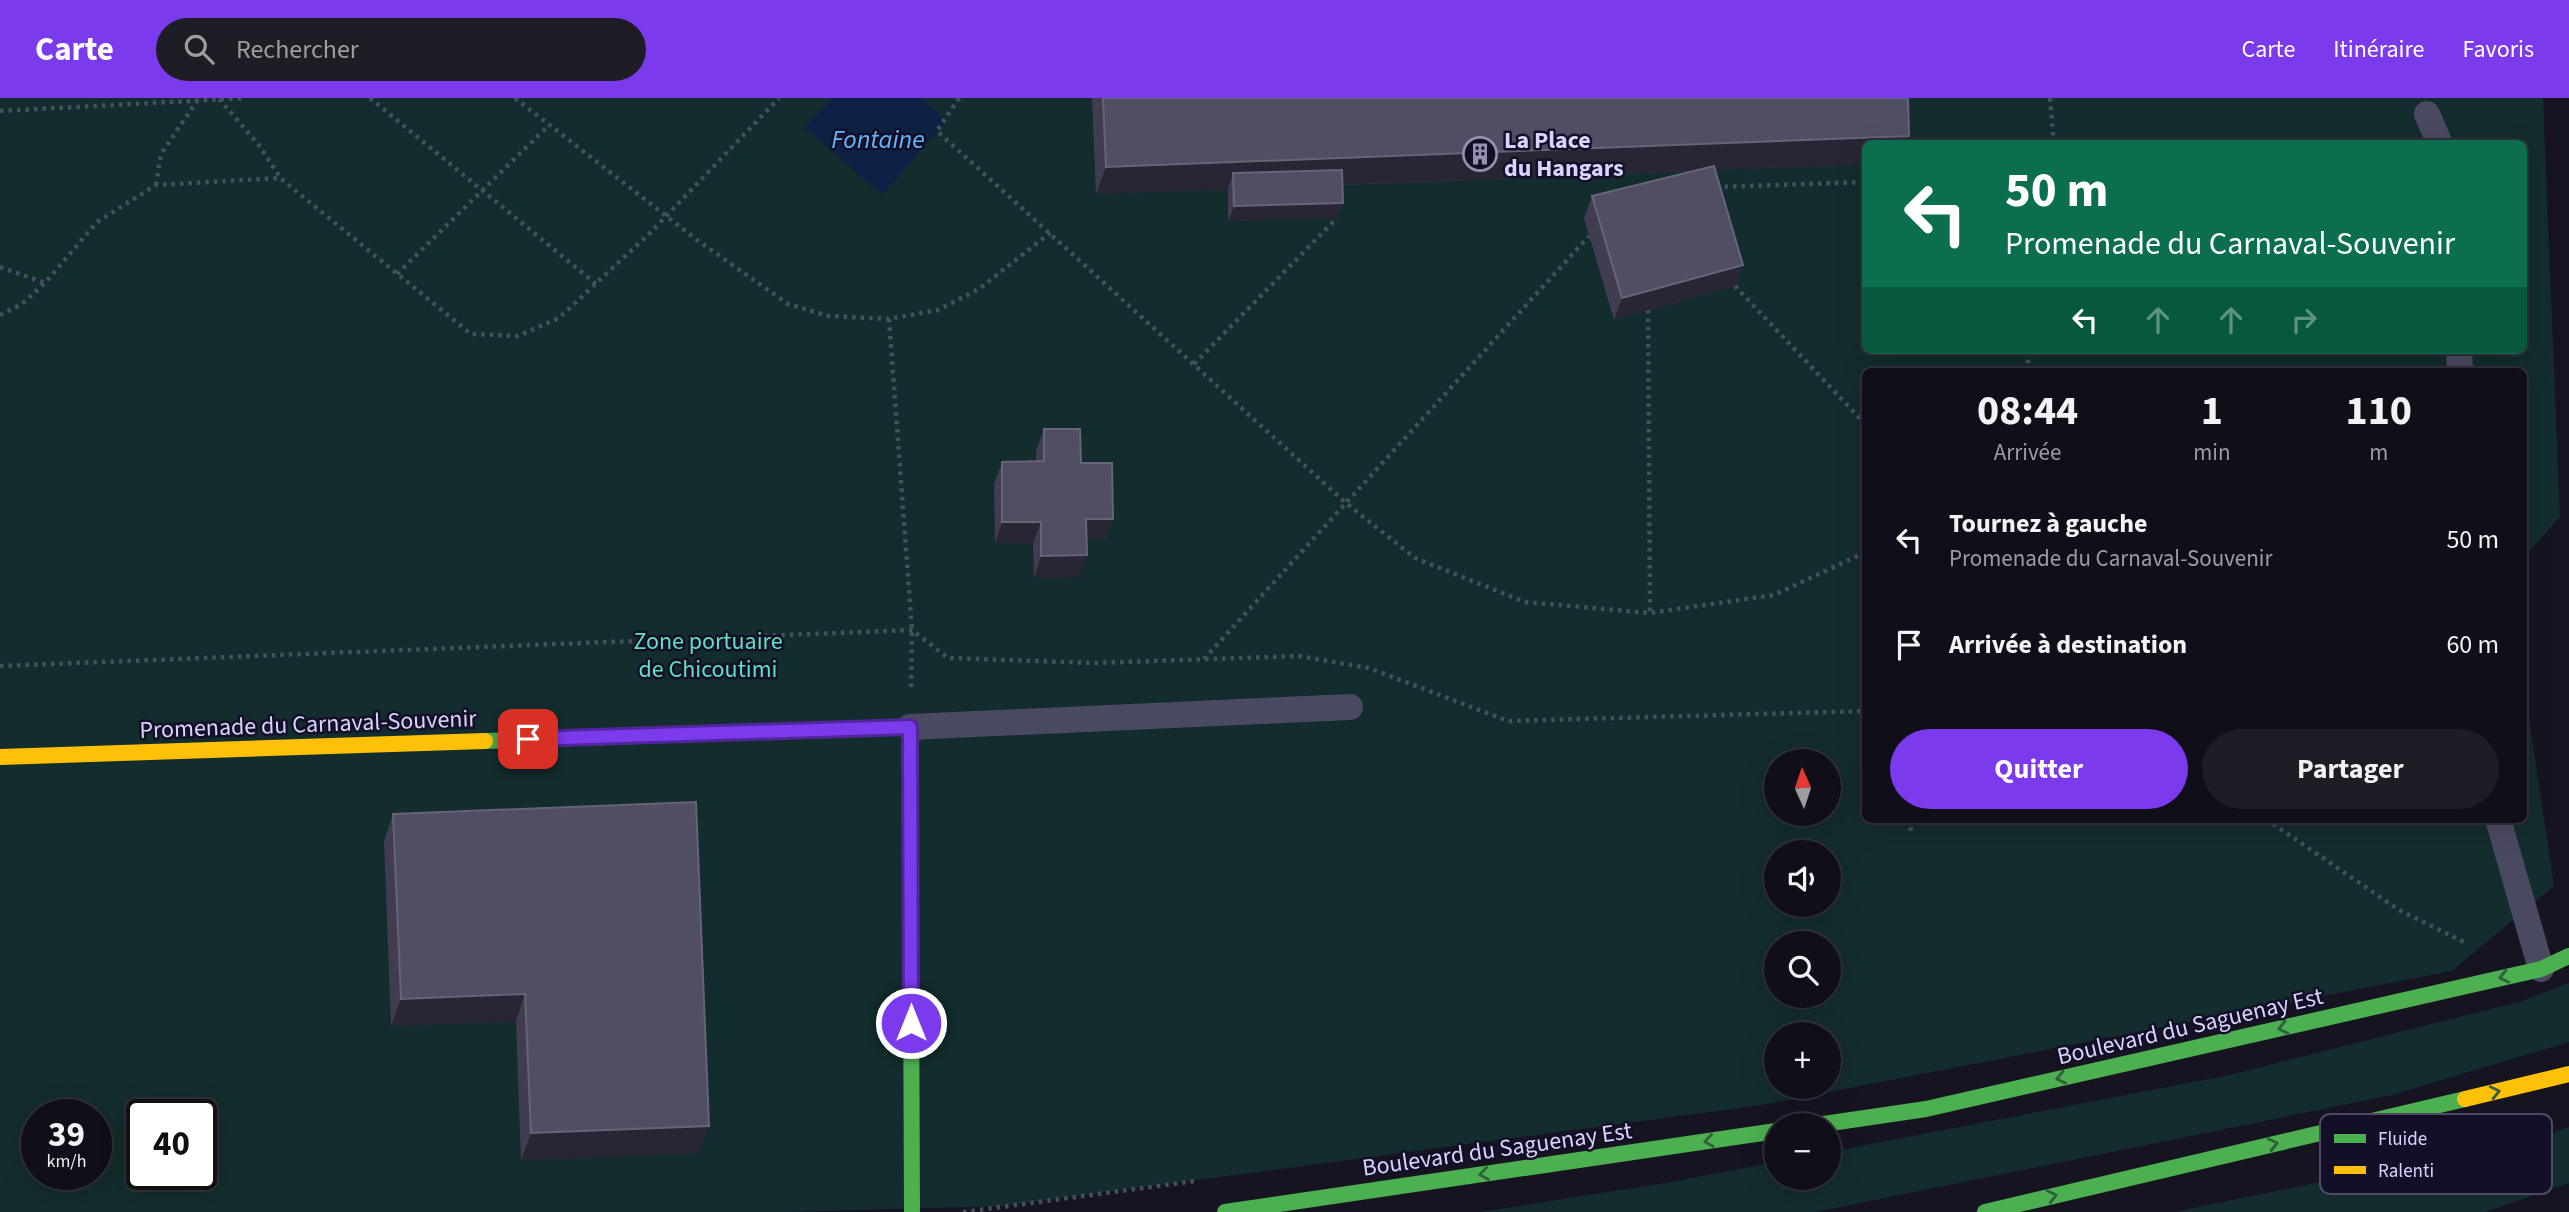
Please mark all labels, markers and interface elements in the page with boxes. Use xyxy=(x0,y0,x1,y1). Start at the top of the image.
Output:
search box xyxy=(156,18,646,81)
text: Carte xyxy=(35,26,114,73)
icon: search xyxy=(180,30,218,68)
text: Rechercher xyxy=(236,31,359,68)
text: Carte xyxy=(2241,32,2295,67)
text: Itinéraire xyxy=(2333,32,2424,67)
text: Favoris xyxy=(2462,32,2534,67)
water label: Fontaine xyxy=(831,121,925,158)
place label: La Place du Hangars xyxy=(1504,123,1624,186)
building icon: La Place du Hangars xyxy=(1461,135,1499,173)
text: 50 m xyxy=(2005,156,2109,226)
icon: left xyxy=(1890,168,1981,259)
text: Promenade du Carnaval-Souvenir xyxy=(2005,221,2455,267)
icon: left xyxy=(2066,301,2104,339)
icon: ahead xyxy=(2139,301,2177,339)
icon: ahead xyxy=(2212,301,2250,339)
icon: right xyxy=(2285,301,2323,339)
text: 08:44 xyxy=(1977,381,2078,441)
text: 1 xyxy=(2201,381,2223,441)
text: 110 xyxy=(2345,381,2412,441)
text: Arrivée xyxy=(1994,436,2061,469)
text: min xyxy=(2193,436,2231,469)
text: m xyxy=(2369,436,2388,469)
text: Tournez à gauche xyxy=(1949,505,2148,542)
icon: left xyxy=(1890,521,1928,559)
text: 50 m xyxy=(2446,521,2499,558)
text: Promenade du Carnaval-Souvenir xyxy=(1949,542,2272,575)
park label: Zone portuaire de Chicoutimi xyxy=(633,624,783,687)
icon: arrive xyxy=(1890,626,1928,664)
text: Arrivée à destination xyxy=(1949,626,2187,663)
text: 60 m xyxy=(2446,626,2499,663)
street label: Promenade du Carnaval-Souvenir xyxy=(139,701,478,748)
pin xyxy=(498,709,558,769)
icon: arrive xyxy=(509,720,547,758)
button: Quitter xyxy=(1890,729,2188,809)
button: Partager xyxy=(2202,729,2499,809)
north arrow xyxy=(1764,749,1841,826)
map controls xyxy=(1764,749,1841,1190)
button: sound xyxy=(1764,840,1841,917)
button: search xyxy=(1764,931,1841,1008)
one-way arrow xyxy=(2498,969,2510,983)
street label: Boulevard du Saguenay Est xyxy=(2054,979,2327,1074)
position arrow xyxy=(874,986,948,1060)
one-way arrow xyxy=(2277,1019,2289,1034)
button: + xyxy=(1764,1022,1841,1099)
one-way arrow xyxy=(2055,1070,2067,1085)
one-way arrow xyxy=(2489,1085,2501,1100)
speed limit sign: 40 xyxy=(126,1099,217,1190)
text: 39 xyxy=(48,1110,85,1160)
street label: Boulevard du Saguenay Est xyxy=(1360,1113,1634,1186)
button: − xyxy=(1764,1113,1841,1190)
legend xyxy=(2320,1114,2552,1194)
text: Fluide xyxy=(2378,1126,2427,1153)
one-way arrow xyxy=(1703,1133,1715,1148)
one-way arrow xyxy=(2267,1138,2279,1152)
text: km/h xyxy=(47,1149,86,1174)
text: Ralenti xyxy=(2378,1158,2434,1185)
one-way arrow xyxy=(1478,1166,1490,1181)
one-way arrow xyxy=(2046,1190,2058,1205)

